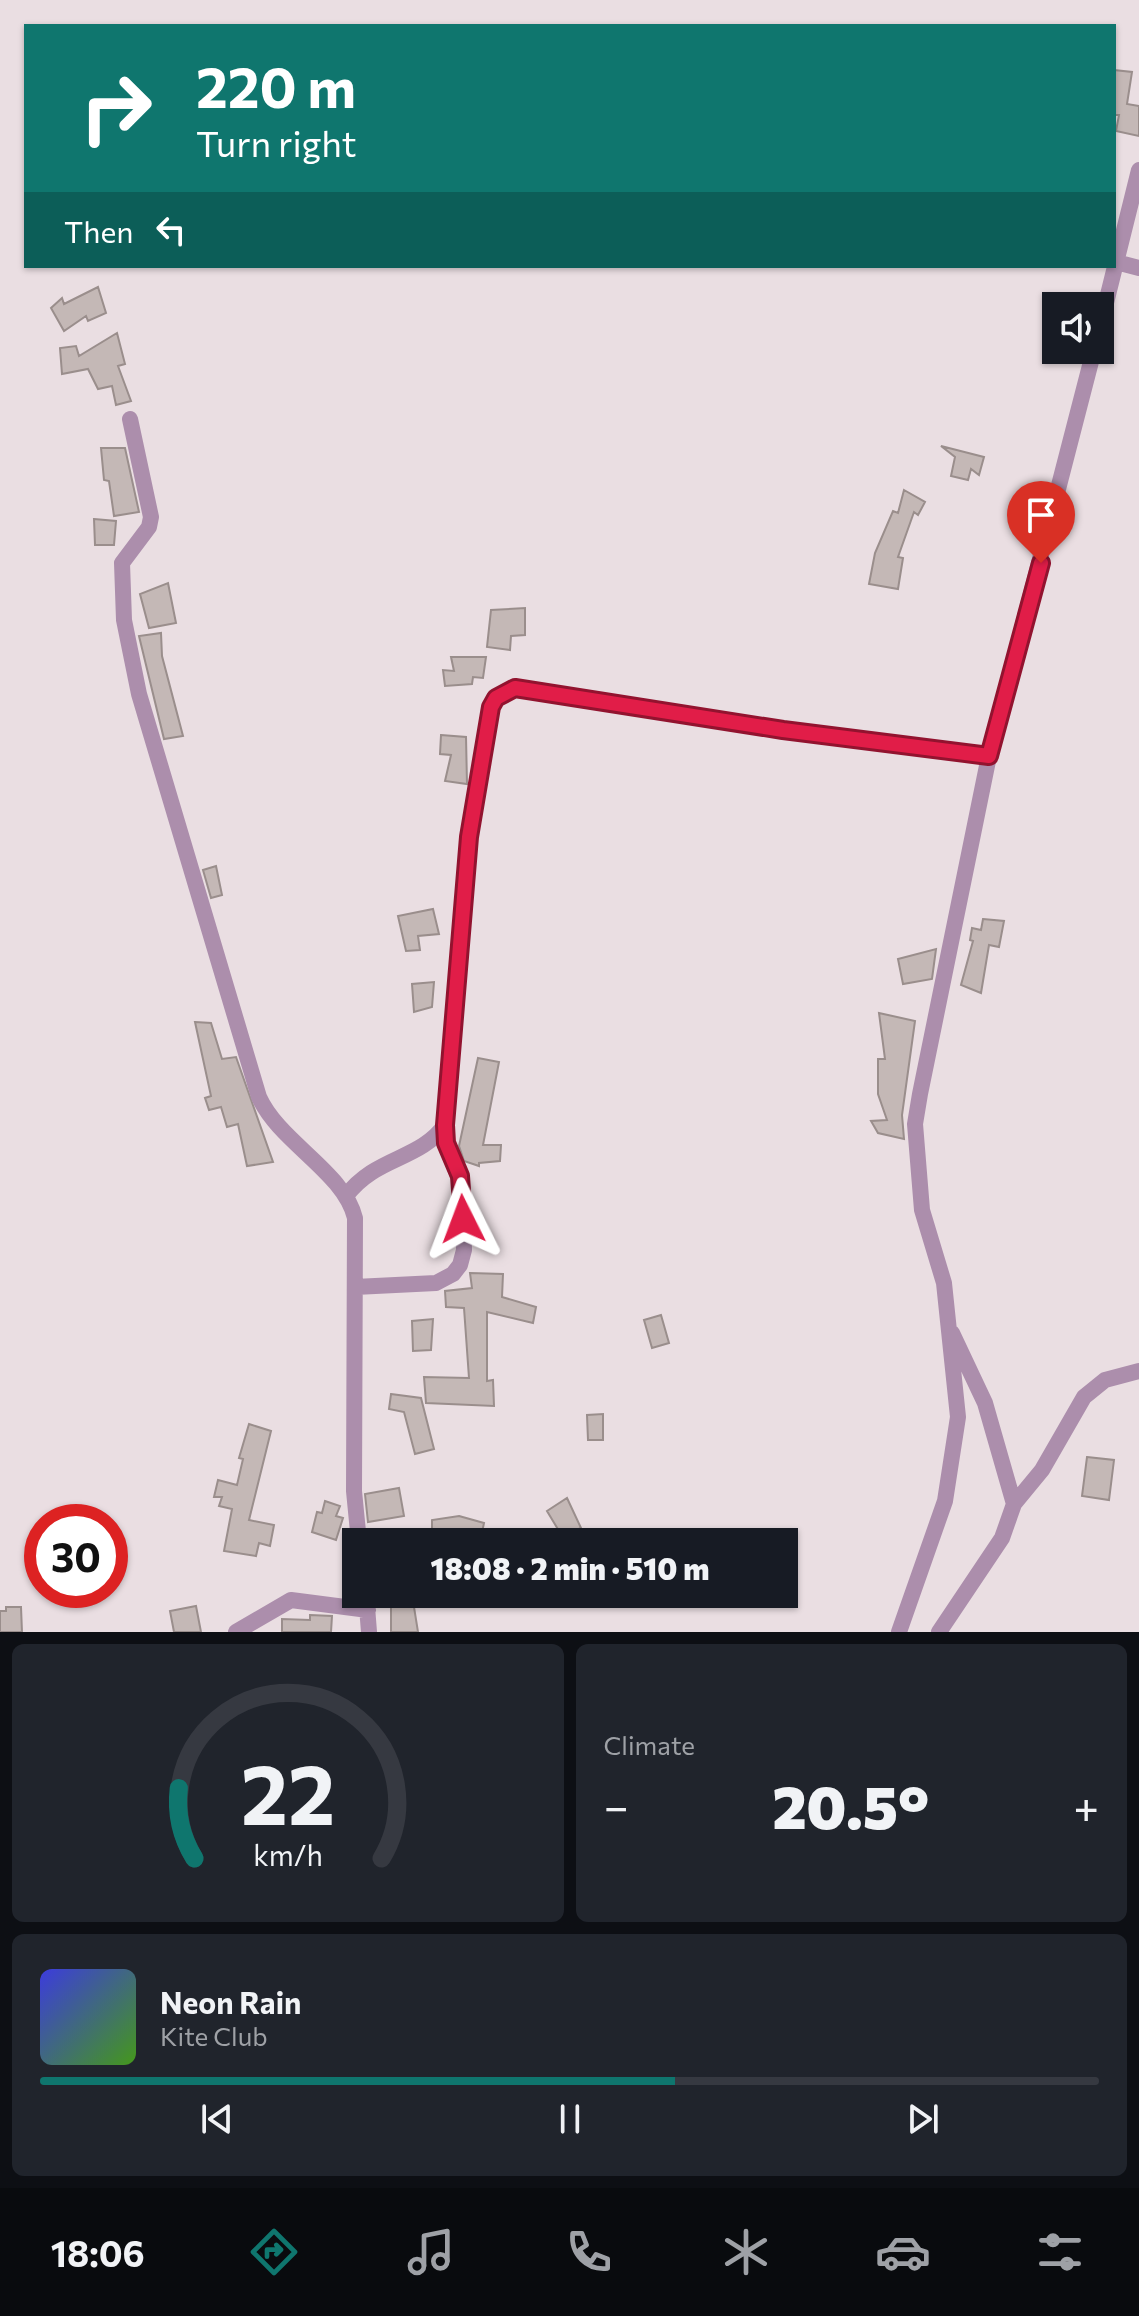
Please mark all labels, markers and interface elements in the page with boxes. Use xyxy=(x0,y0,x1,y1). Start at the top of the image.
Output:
text: 220 m xyxy=(196,51,356,120)
icon: right xyxy=(64,56,168,160)
text: Turn right xyxy=(196,120,357,164)
icon: left xyxy=(149,208,193,252)
text: Then xyxy=(64,212,133,249)
map controls xyxy=(1042,292,1114,364)
button: sound xyxy=(1042,292,1114,364)
pin xyxy=(1007,481,1075,563)
icon: arrive xyxy=(1019,493,1063,537)
position arrow xyxy=(421,1177,505,1261)
speed limit sign: 30 xyxy=(24,1504,128,1608)
text: 18:08 · 2 min · 510 m xyxy=(431,1549,709,1586)
text: Climate xyxy=(604,1729,695,1760)
text: 22 xyxy=(240,1740,335,1842)
text: 20.5° xyxy=(772,1768,929,1841)
text: − xyxy=(604,1778,629,1832)
text: + xyxy=(1073,1778,1099,1832)
text: km/h xyxy=(253,1837,323,1872)
text: Neon Rain xyxy=(160,1983,301,2020)
text: Kite Club xyxy=(160,2020,268,2051)
icon: previous xyxy=(195,2097,239,2141)
icon: pause xyxy=(548,2097,592,2141)
icon: next xyxy=(901,2097,945,2141)
icon: directions xyxy=(246,2224,302,2280)
icon: music xyxy=(403,2224,459,2280)
icon: phone xyxy=(561,2224,617,2280)
icon: climate xyxy=(718,2224,774,2280)
icon: car xyxy=(875,2224,931,2280)
icon: filters xyxy=(1032,2224,1088,2280)
text: 18:06 xyxy=(51,2230,145,2274)

